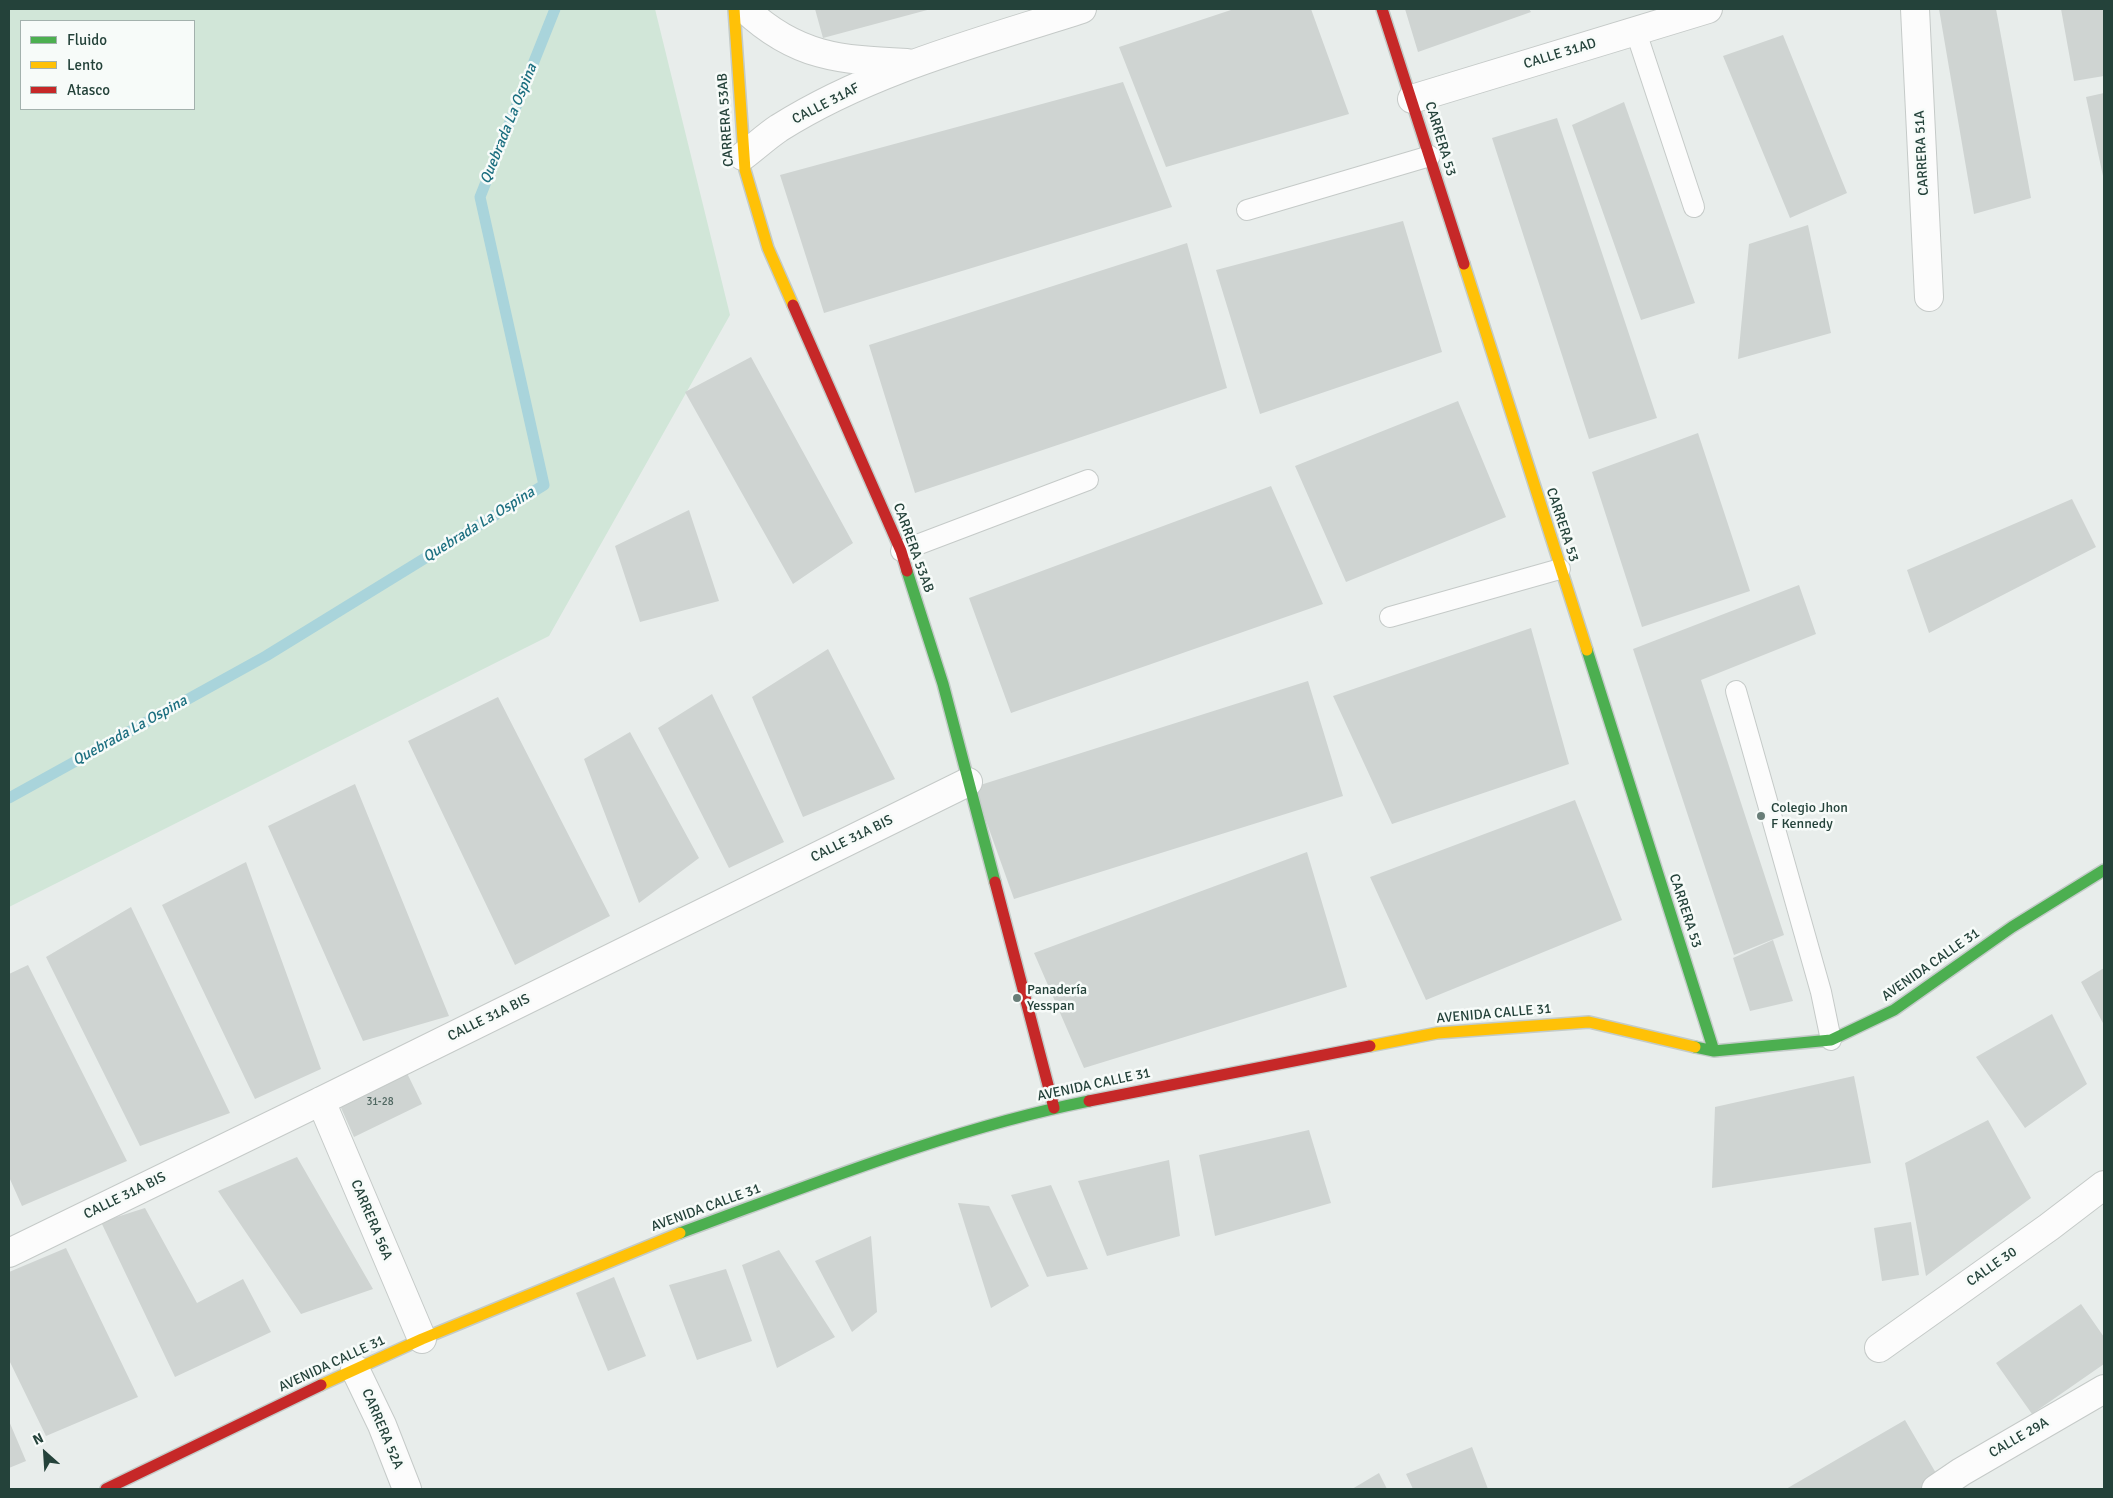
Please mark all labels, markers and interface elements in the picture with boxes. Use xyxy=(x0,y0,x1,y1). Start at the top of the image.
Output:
legend xyxy=(20,20,195,110)
text: Fluido xyxy=(67,31,107,49)
street label: CALLE 31AD xyxy=(1522,35,1598,73)
text: Lento xyxy=(67,56,103,74)
water label: Quebrada La Ospina xyxy=(477,61,541,187)
street label: CARRERA 53AB xyxy=(714,73,738,167)
street label: CALLE 31AF xyxy=(790,80,862,128)
text: Atasco xyxy=(67,81,110,99)
street label: CARRERA 53 xyxy=(1421,100,1459,178)
street label: CARRERA 51A xyxy=(1911,110,1933,196)
water label: Quebrada La Ospina xyxy=(420,483,538,567)
street label: CARRERA 53 xyxy=(1542,486,1582,564)
street label: CARRERA 53AB xyxy=(889,501,937,595)
water label: Quebrada La Ospina xyxy=(70,692,190,770)
place label: Colegio Jhon F Kennedy xyxy=(1771,800,1848,832)
marker: Colegio Jhon F Kennedy xyxy=(1755,810,1767,822)
street label: CALLE 31A BIS xyxy=(808,812,896,866)
street label: CARRERA 53 xyxy=(1665,872,1705,950)
street label: AVENIDA CALLE 31 xyxy=(1879,925,1983,1005)
place label: Panadería Yesspan xyxy=(1027,982,1087,1014)
street label: CALLE 31A BIS xyxy=(445,991,533,1045)
marker: Panadería Yesspan xyxy=(1011,992,1023,1004)
street label: AVENIDA CALLE 31 xyxy=(1436,1001,1552,1027)
street label: AVENIDA CALLE 31 xyxy=(1036,1065,1152,1105)
house number: 31-28 xyxy=(366,1095,394,1109)
street label: CALLE 31A BIS xyxy=(81,1169,169,1223)
street label: CARRERA 56A xyxy=(347,1177,395,1263)
street label: AVENIDA CALLE 31 xyxy=(649,1180,763,1236)
street label: CALLE 30 xyxy=(1964,1244,2020,1290)
street label: AVENIDA CALLE 31 xyxy=(276,1332,388,1396)
street label: CARRERA 52A xyxy=(358,1386,406,1472)
street label: CALLE 29A xyxy=(1986,1414,2052,1462)
north arrow xyxy=(20,1428,70,1478)
text: N xyxy=(30,1429,46,1449)

